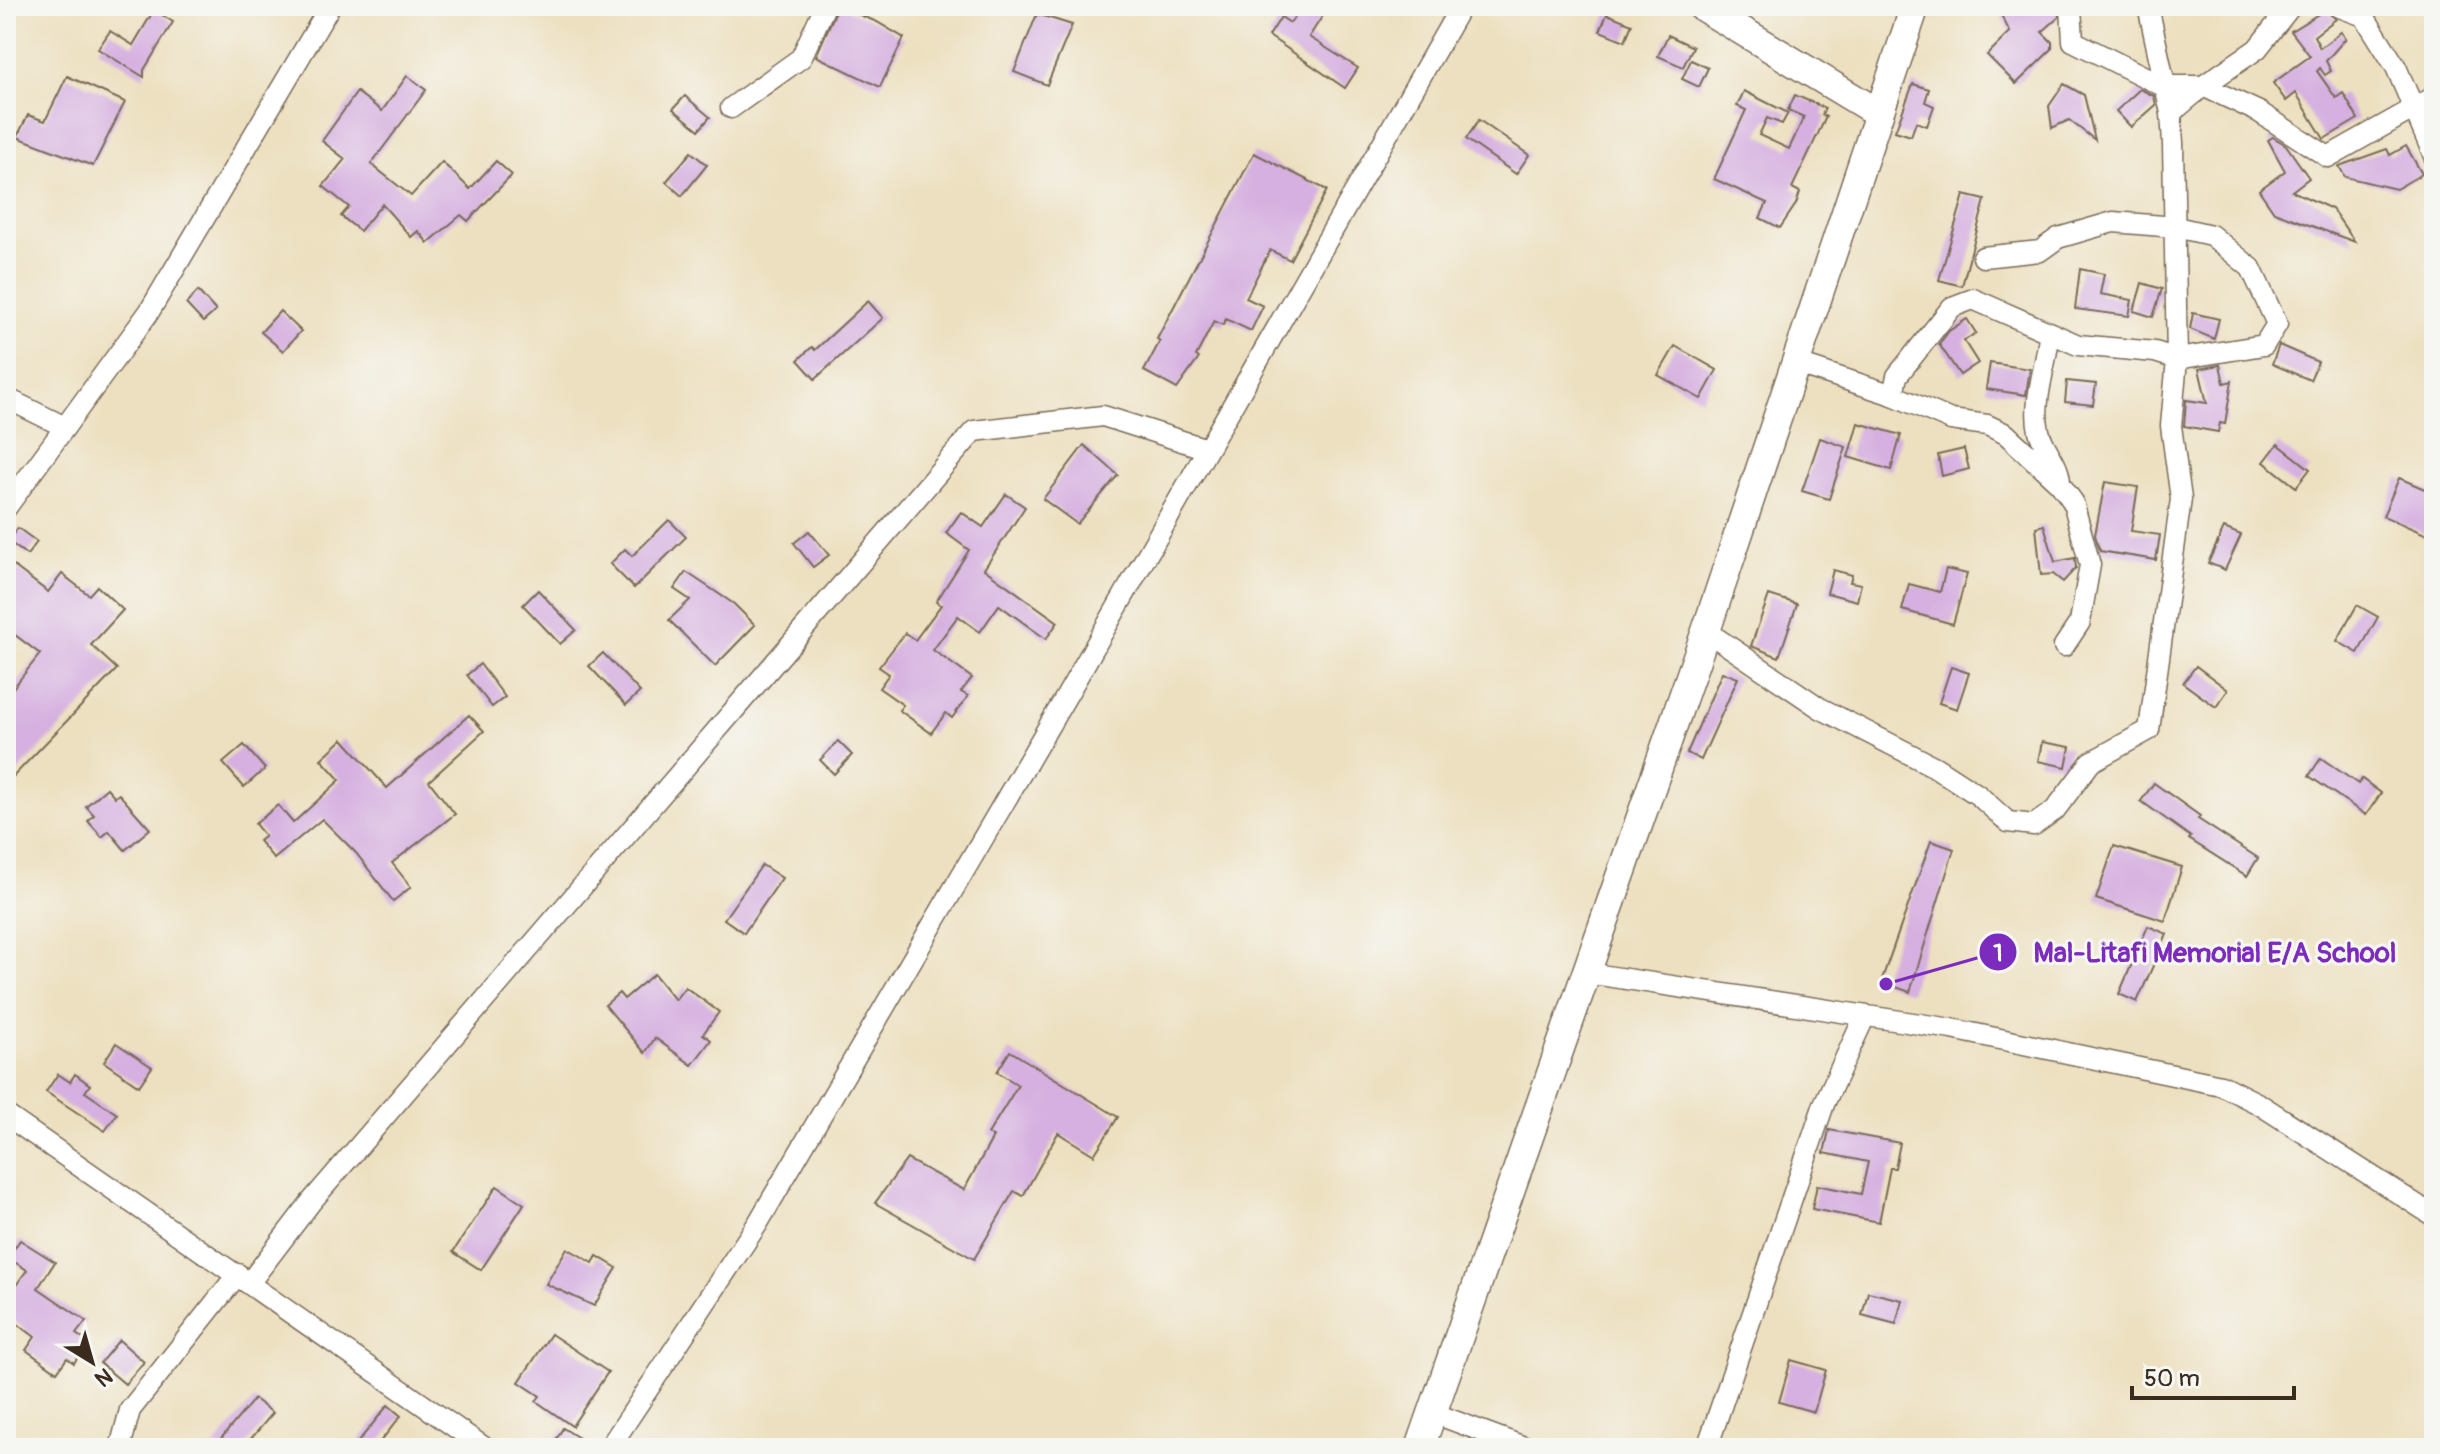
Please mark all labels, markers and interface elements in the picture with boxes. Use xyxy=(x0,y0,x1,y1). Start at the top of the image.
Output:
callout: Mal-Litafi Memorial E/A School xyxy=(1978,926,2413,978)
text: Mal-Litafi Memorial E/A School xyxy=(2034,936,2396,971)
text: 1 xyxy=(1993,939,2003,968)
north arrow xyxy=(52,1322,132,1402)
scale bar xyxy=(2132,1350,2294,1400)
text: N xyxy=(89,1362,118,1393)
text: 50 m xyxy=(2144,1364,2200,1393)

